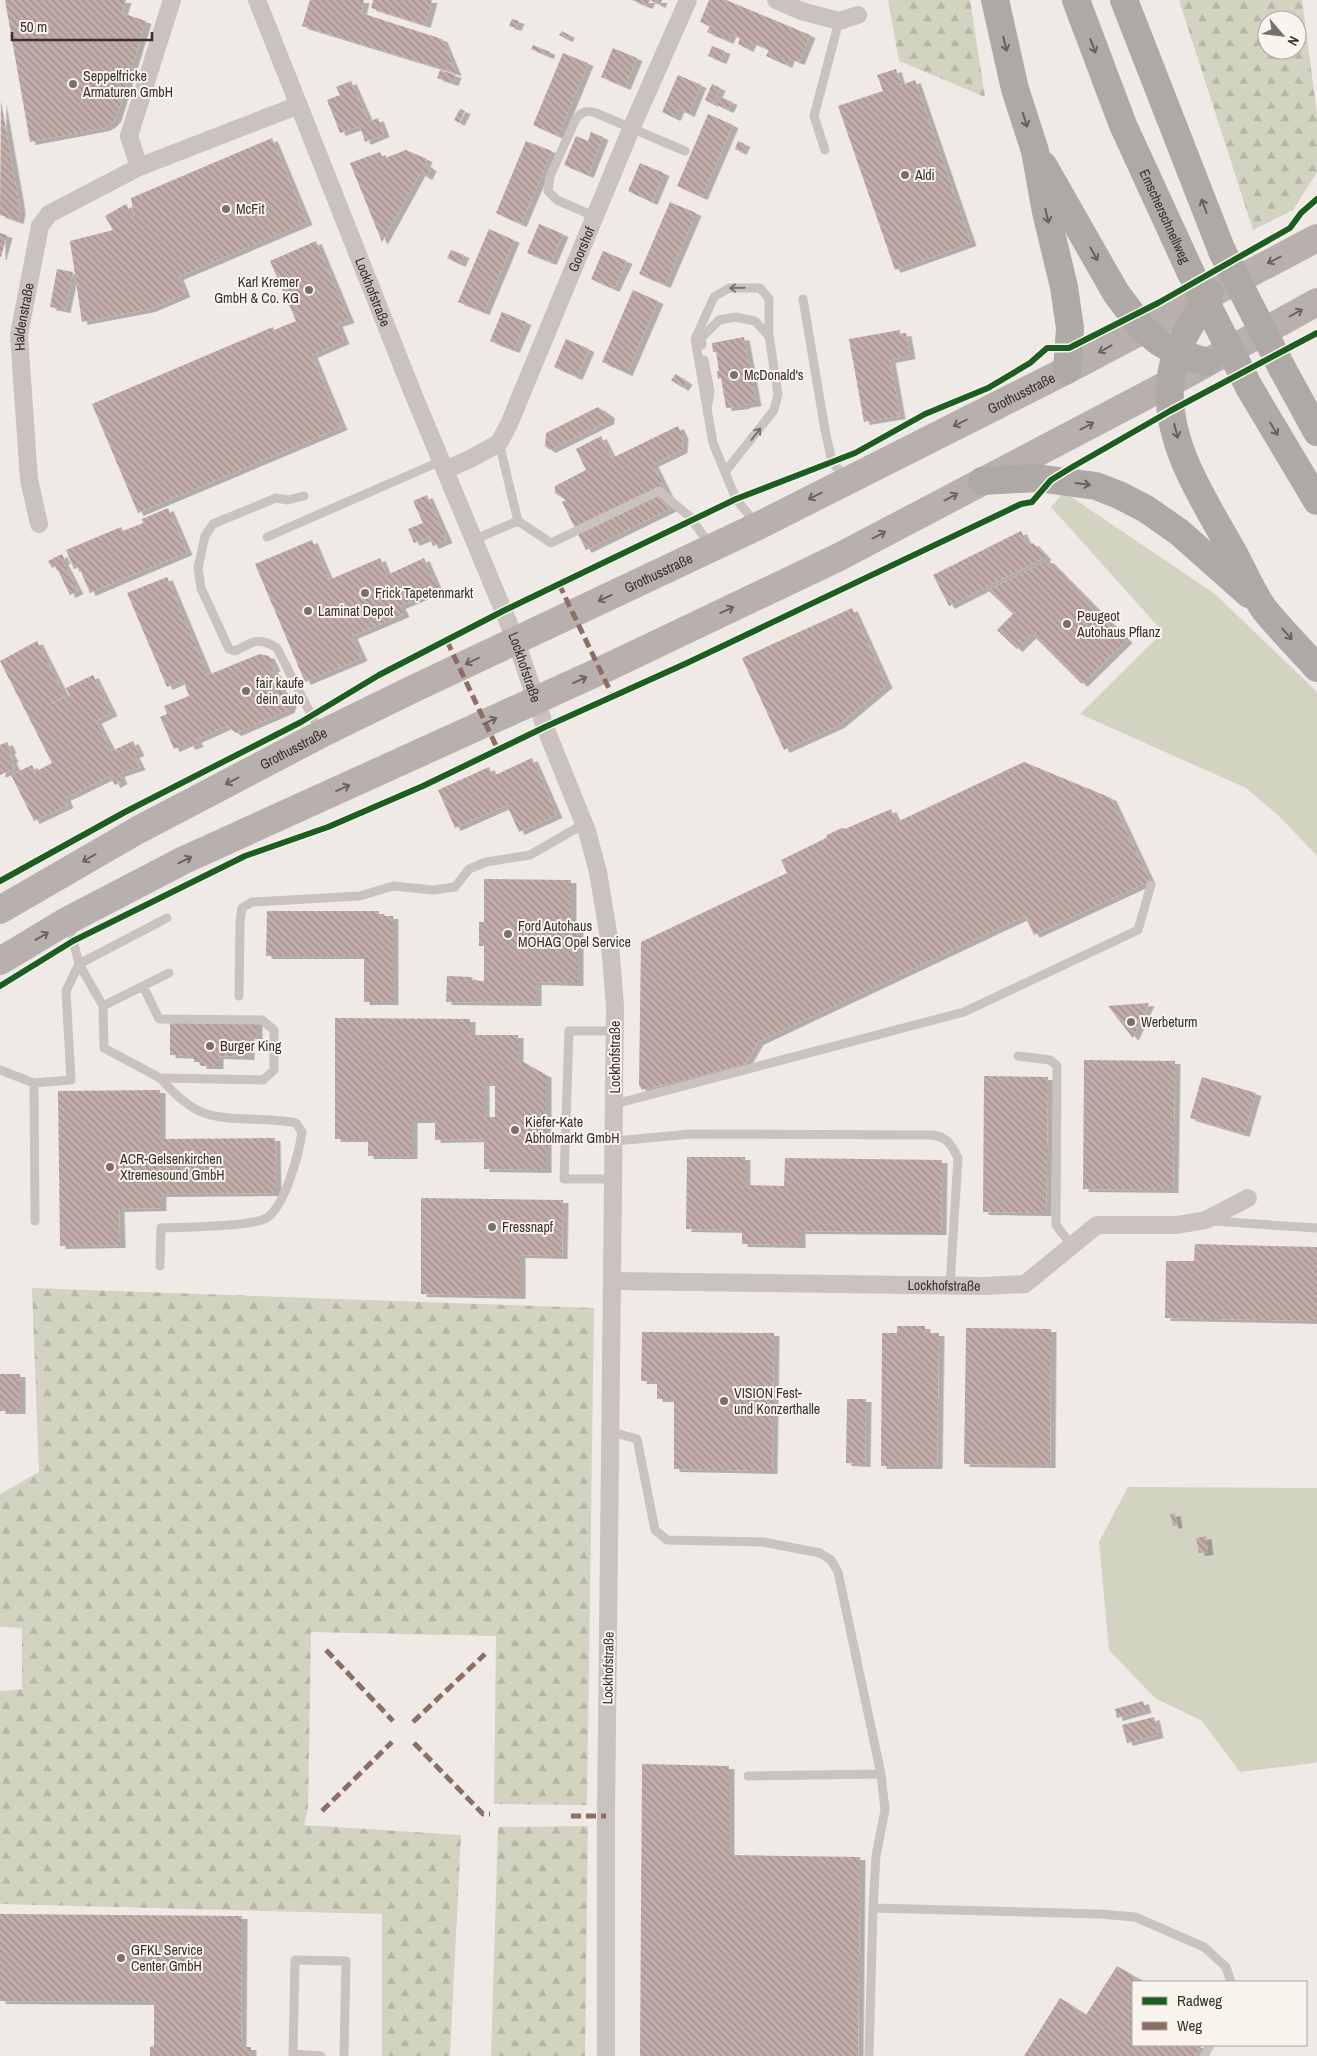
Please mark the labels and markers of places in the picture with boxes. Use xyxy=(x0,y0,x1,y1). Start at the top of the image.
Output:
place label: Seppelfricke Armaturen GmbH xyxy=(82,67,173,101)
marker: Seppelfricke Armaturen GmbH xyxy=(67,78,79,90)
place label: Aldi xyxy=(914,166,935,184)
marker: Aldi xyxy=(899,169,911,181)
place label: McFit xyxy=(236,200,265,218)
marker: McFit xyxy=(220,203,232,215)
place label: Karl Kremer GmbH & Co. KG xyxy=(214,273,299,307)
marker: Karl Kremer GmbH & Co. KG xyxy=(303,284,315,296)
place label: McDonald's xyxy=(744,366,804,384)
marker: McDonald's xyxy=(728,369,740,381)
place label: Frick Tapetenmarkt xyxy=(375,584,473,602)
marker: Frick Tapetenmarkt xyxy=(359,587,371,599)
place label: Laminat Depot xyxy=(318,602,393,620)
marker: Laminat Depot xyxy=(302,605,314,617)
place label: Peugeot Autohaus Pflanz xyxy=(1076,607,1161,641)
marker: Peugeot Autohaus Pflanz xyxy=(1061,618,1073,630)
place label: fair kaufe dein auto xyxy=(256,674,304,708)
marker: fair kaufe dein auto xyxy=(240,685,252,697)
place label: Ford Autohaus MOHAG Opel Service xyxy=(518,917,631,951)
marker: Ford Autohaus MOHAG Opel Service xyxy=(502,928,514,940)
place label: Werbeturm xyxy=(1141,1013,1198,1031)
marker: Werbeturm xyxy=(1125,1016,1137,1028)
place label: Burger King xyxy=(220,1037,282,1055)
marker: Burger King xyxy=(204,1040,216,1052)
place label: Kiefer-Kate Abholmarkt GmbH xyxy=(524,1113,619,1147)
marker: Kiefer-Kate Abholmarkt GmbH xyxy=(509,1124,521,1136)
place label: ACR-Gelsenkirchen Xtremesound GmbH xyxy=(119,1150,225,1184)
marker: ACR-Gelsenkirchen Xtremesound GmbH xyxy=(104,1161,116,1173)
place label: Fressnapf xyxy=(502,1218,554,1236)
marker: Fressnapf xyxy=(486,1221,498,1233)
place label: VISION Fest- und Konzerthalle xyxy=(734,1384,820,1418)
marker: VISION Fest- und Konzerthalle xyxy=(718,1395,730,1407)
place label: GFKL Service Center GmbH xyxy=(131,1941,203,1975)
marker: GFKL Service Center GmbH xyxy=(115,1952,127,1964)

